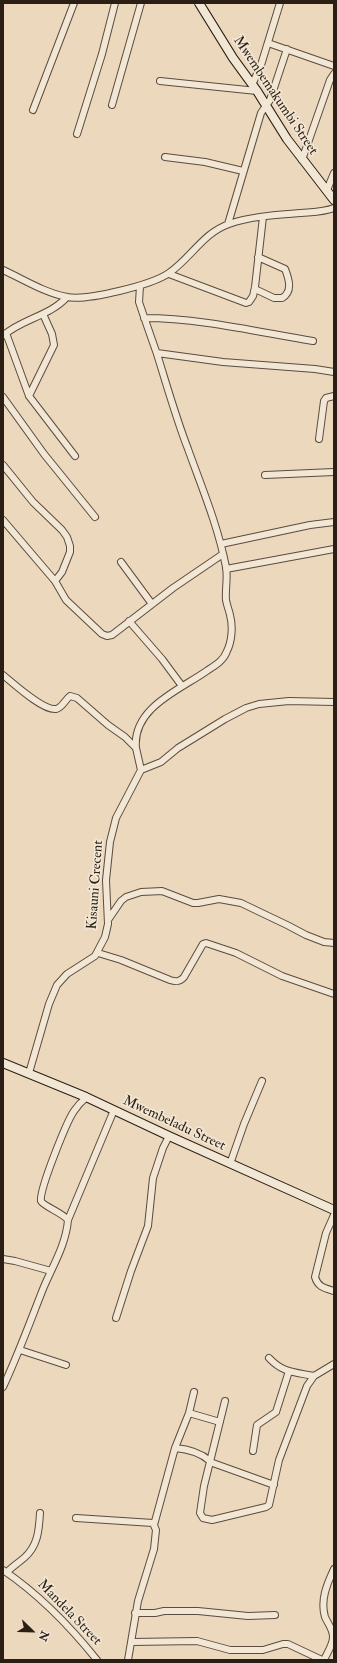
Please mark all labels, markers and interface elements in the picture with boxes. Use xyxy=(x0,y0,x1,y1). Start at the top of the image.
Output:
street label: Mwembemakumbi Street xyxy=(229,33,321,159)
street label: Kisauni Crecent xyxy=(84,840,108,930)
street label: Mwembeladu Street xyxy=(120,1093,228,1155)
street label: Mandela Street xyxy=(33,1577,105,1649)
north arrow xyxy=(12,1611,52,1651)
text: N xyxy=(36,1629,51,1643)

